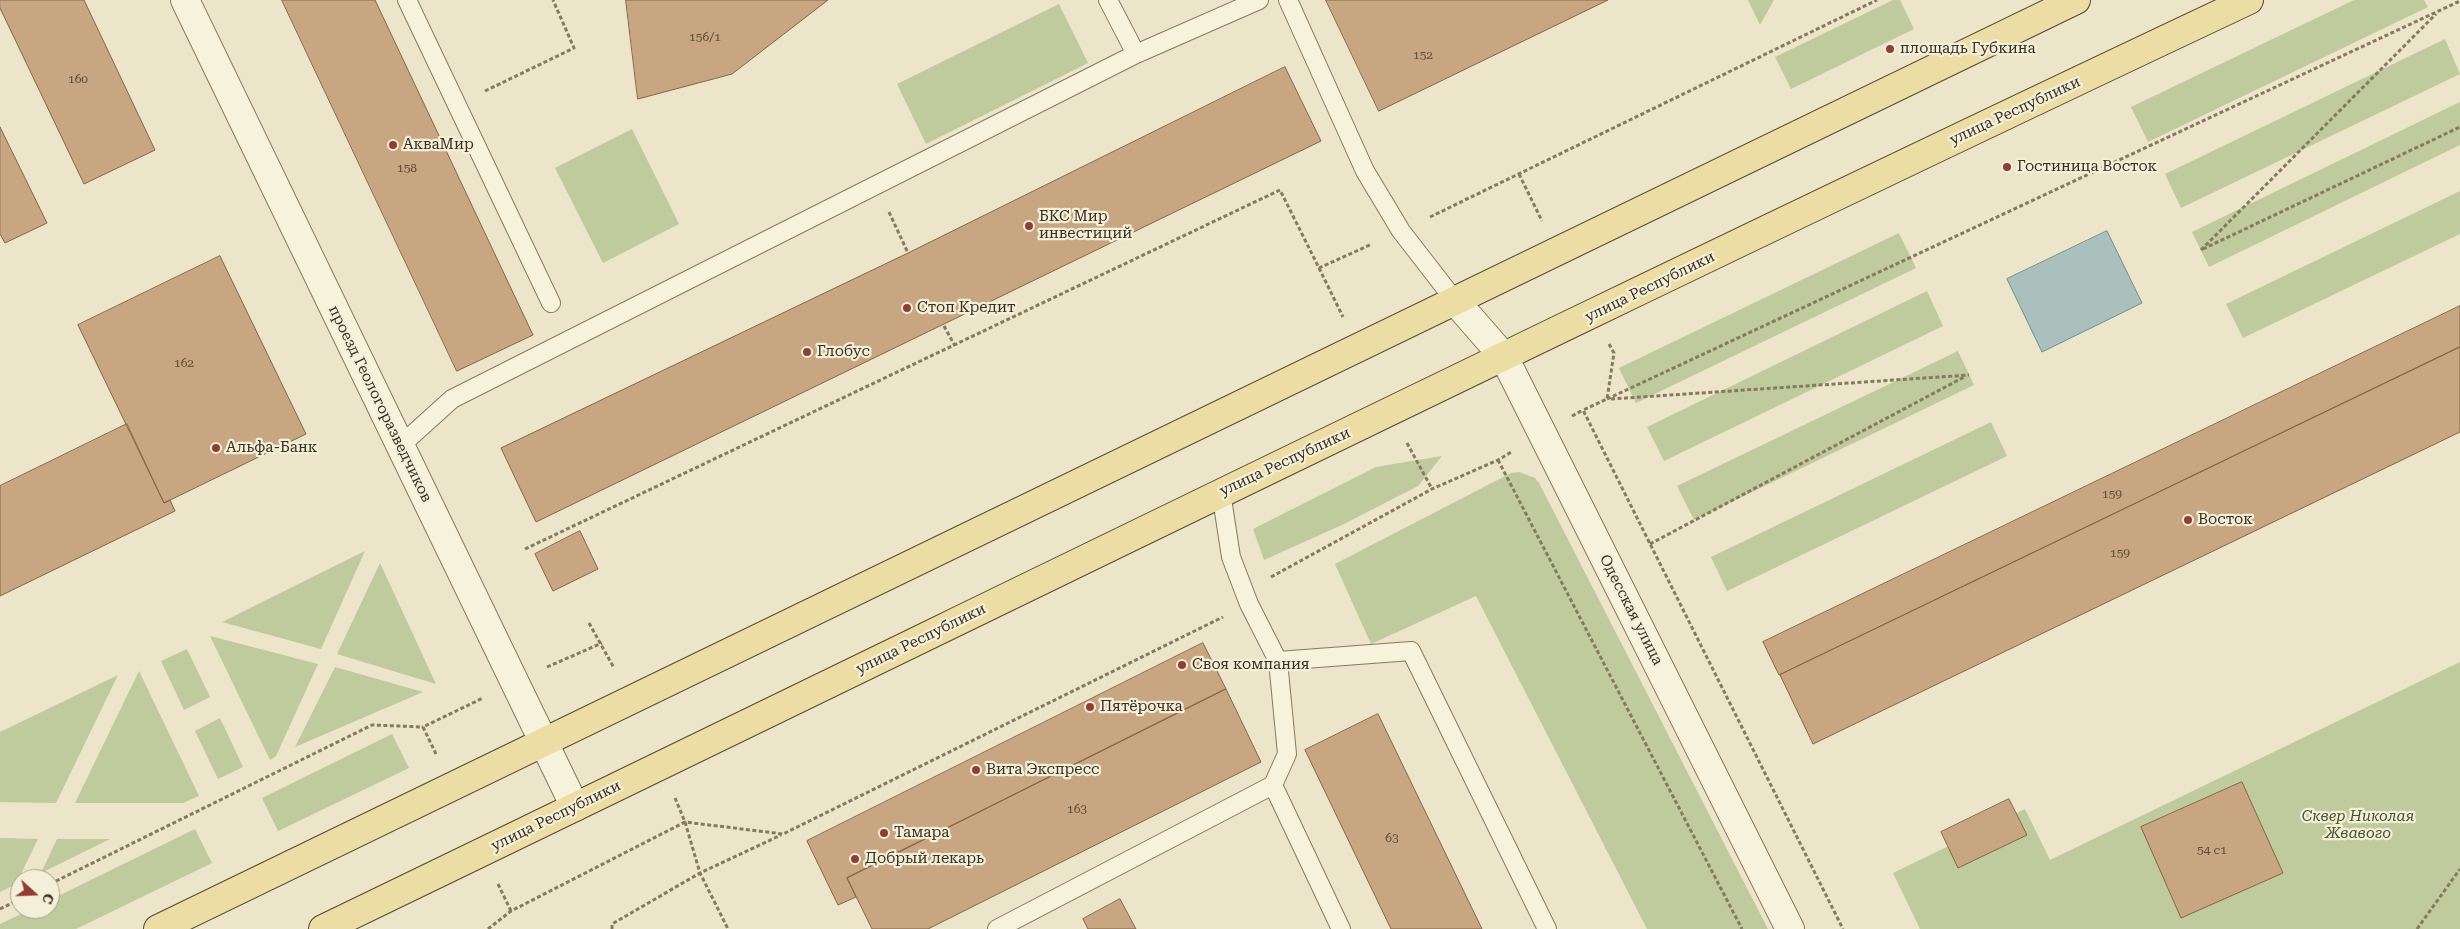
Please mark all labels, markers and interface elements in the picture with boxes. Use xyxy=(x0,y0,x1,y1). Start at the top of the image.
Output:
house number: 156/1 xyxy=(689,30,721,44)
place label: площадь Губкина xyxy=(1900,40,2036,58)
marker: площадь Губкина xyxy=(1884,43,1896,55)
house number: 152 xyxy=(1413,48,1433,62)
house number: 160 xyxy=(68,72,88,86)
street label: улица Республики xyxy=(1947,73,2083,149)
place label: АкваМир xyxy=(403,136,474,154)
marker: АкваМир xyxy=(387,139,399,151)
place label: Гостиница Восток xyxy=(2017,158,2157,176)
house number: 158 xyxy=(397,161,417,175)
marker: Гостиница Восток xyxy=(2001,161,2013,173)
place label: БКС Мир инвестиций xyxy=(1039,208,1132,243)
marker: БКС Мир инвестиций xyxy=(1023,220,1035,232)
street label: улица Республики xyxy=(1582,248,1718,326)
place label: Стоп Кредит xyxy=(917,299,1016,317)
marker: Стоп Кредит xyxy=(901,302,913,314)
street label: проезд Геологоразведчиков xyxy=(324,303,436,505)
place label: Глобус xyxy=(817,343,870,361)
marker: Глобус xyxy=(801,346,813,358)
house number: 162 xyxy=(174,356,194,370)
street label: улица Республики xyxy=(1217,424,1353,500)
place label: Альфа-Банк xyxy=(226,439,317,457)
marker: Альфа-Банк xyxy=(210,442,222,454)
house number: 159 xyxy=(2102,487,2122,501)
place label: Восток xyxy=(2198,511,2253,529)
marker: Восток xyxy=(2182,514,2194,526)
house number: 159 xyxy=(2110,546,2130,560)
street label: Одесская улица xyxy=(1595,552,1667,668)
street label: улица Республики xyxy=(853,600,989,678)
place label: Своя компания xyxy=(1192,656,1309,674)
marker: Своя компания xyxy=(1176,659,1188,671)
place label: Пятёрочка xyxy=(1100,698,1183,716)
marker: Пятёрочка xyxy=(1084,701,1096,713)
place label: Вита Экспресс xyxy=(986,761,1099,779)
marker: Вита Экспресс xyxy=(970,764,982,776)
street label: улица Республики xyxy=(488,777,624,855)
house number: 163 xyxy=(1067,802,1087,816)
park label: Сквер Николая Жвавого xyxy=(2302,808,2414,843)
place label: Тамара xyxy=(894,824,949,842)
marker: Тамара xyxy=(878,827,890,839)
house number: 63 xyxy=(1385,831,1399,845)
house number: 54 с1 xyxy=(2197,843,2227,857)
place label: Добрый лекарь xyxy=(865,850,984,868)
marker: Добрый лекарь xyxy=(849,853,861,865)
north arrow xyxy=(10,869,60,919)
text: С xyxy=(39,891,57,906)

